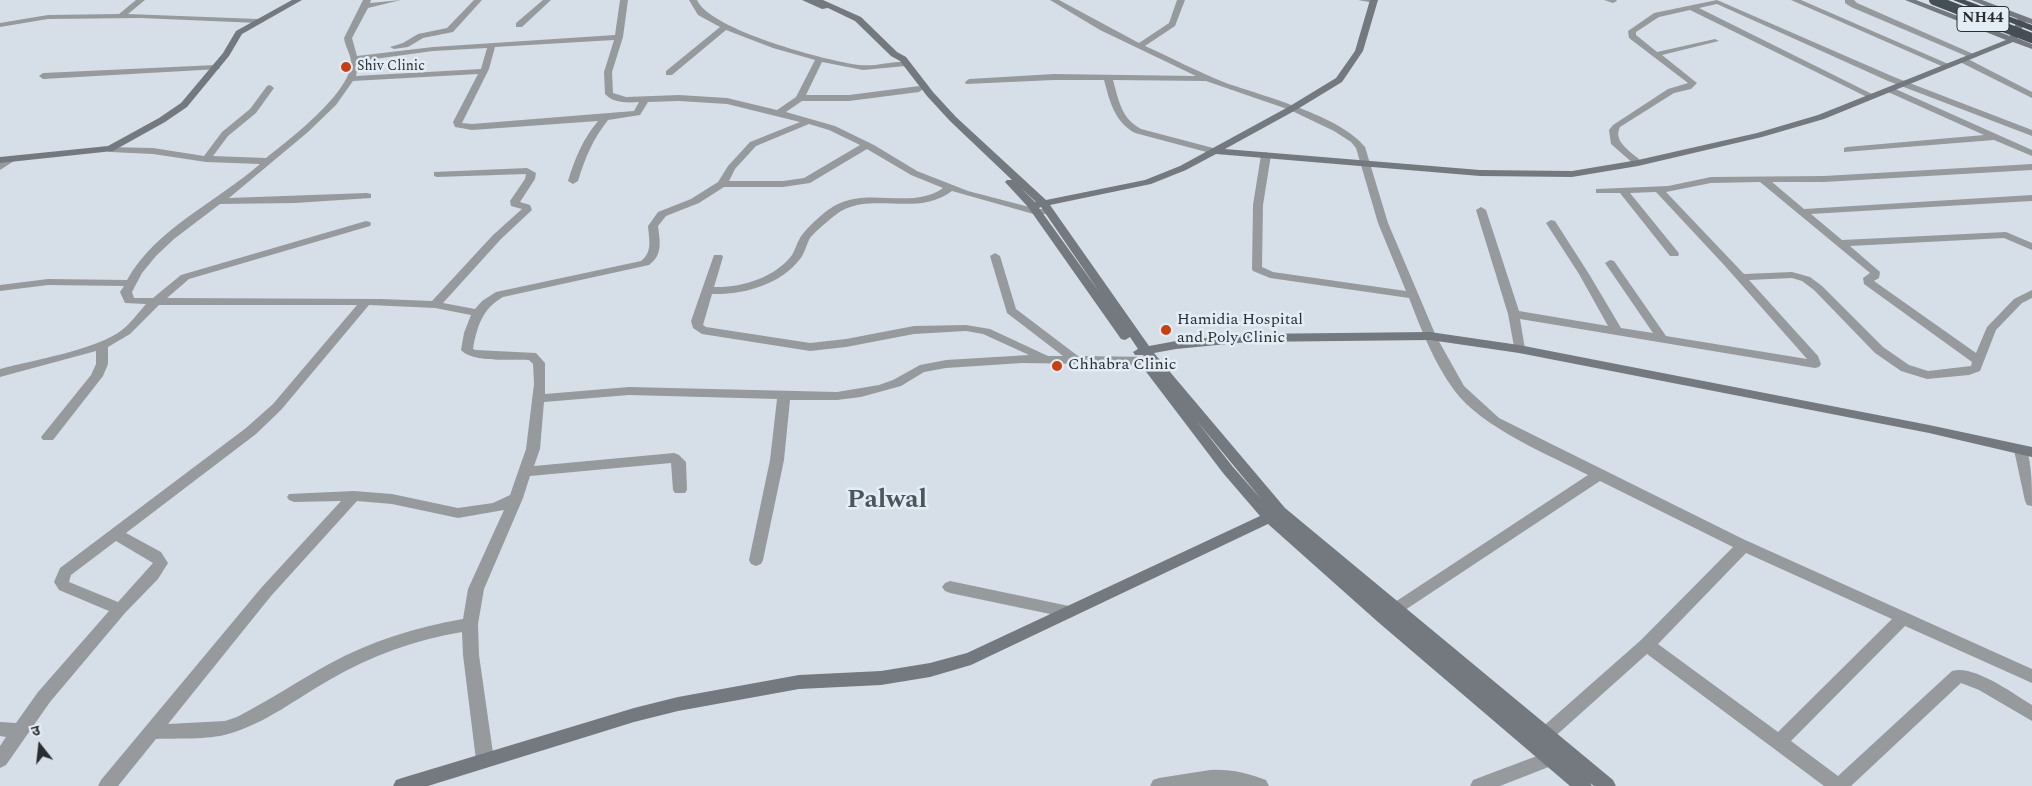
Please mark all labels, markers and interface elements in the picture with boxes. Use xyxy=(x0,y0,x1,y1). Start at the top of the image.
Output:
road number: NH44 xyxy=(1957,6,2009,32)
place label: Shiv Clinic xyxy=(357,59,425,75)
marker: Shiv Clinic xyxy=(339,60,353,74)
place label: Hamidia Hospital and Poly Clinic xyxy=(1177,311,1303,349)
marker: Hamidia Hospital and Poly Clinic xyxy=(1159,323,1173,337)
place label: Chhabra Clinic xyxy=(1068,356,1176,376)
marker: Chhabra Clinic xyxy=(1050,359,1064,373)
district label: Palwal xyxy=(847,486,927,518)
text: उ xyxy=(29,720,43,742)
north arrow xyxy=(15,721,65,771)

